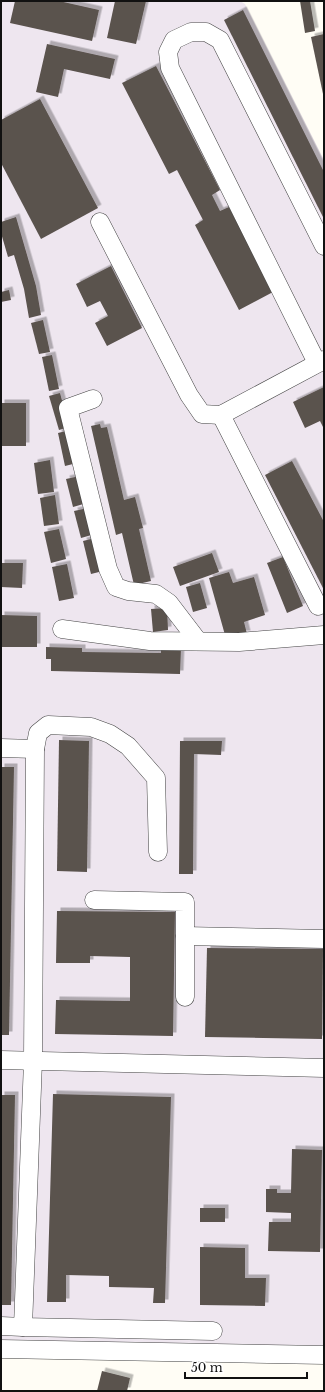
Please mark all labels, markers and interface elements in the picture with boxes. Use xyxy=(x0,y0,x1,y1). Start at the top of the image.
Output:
scale bar xyxy=(185,1354,307,1380)
text: 50 m xyxy=(191,1360,223,1375)

